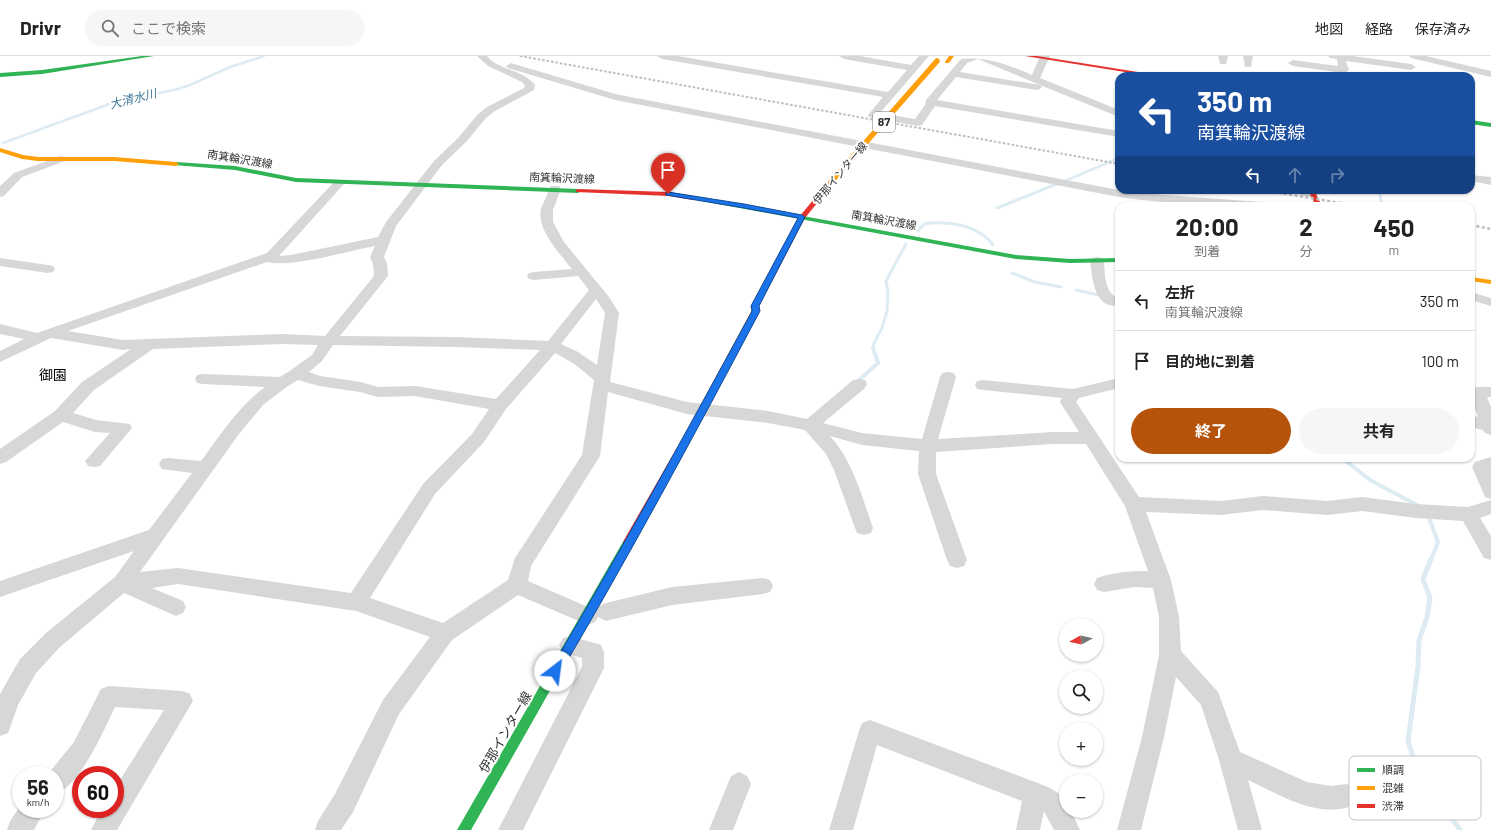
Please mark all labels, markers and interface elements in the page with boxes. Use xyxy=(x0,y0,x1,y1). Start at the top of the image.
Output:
search box xyxy=(85,10,365,46)
text: Drivr xyxy=(20,16,61,39)
icon: search xyxy=(99,17,121,39)
text: ここで検索 xyxy=(131,19,206,37)
text: 地図 xyxy=(1315,20,1343,37)
text: 経路 xyxy=(1365,20,1393,37)
text: 保存済み xyxy=(1415,20,1471,37)
text: 350 m xyxy=(1197,84,1272,118)
water label: 大清水川 xyxy=(108,85,160,111)
icon: left xyxy=(1131,88,1183,140)
road number: 87 xyxy=(873,112,895,132)
text: 南箕輪沢渡線 xyxy=(1197,121,1305,143)
street label: 伊那インター線 xyxy=(810,139,869,206)
street label: 南箕輪沢渡線 xyxy=(206,147,274,170)
pin xyxy=(651,153,685,194)
icon: arrive xyxy=(657,159,679,181)
icon: left xyxy=(1242,164,1264,186)
icon: ahead xyxy=(1284,164,1306,186)
icon: right xyxy=(1326,164,1348,186)
street label: 南箕輪沢渡線 xyxy=(529,170,595,185)
street label: 南箕輪沢渡線 xyxy=(850,207,918,232)
text: 20:00 xyxy=(1176,212,1239,241)
text: 2 xyxy=(1299,212,1313,241)
text: 450 xyxy=(1373,213,1414,242)
text: m xyxy=(1389,242,1399,258)
text: 到着 xyxy=(1194,243,1220,259)
text: 分 xyxy=(1300,243,1313,259)
text: 左折 xyxy=(1165,283,1195,301)
icon: left xyxy=(1131,290,1153,312)
text: 350 m xyxy=(1420,292,1459,310)
text: 南箕輪沢渡線 xyxy=(1165,304,1243,320)
icon: arrive xyxy=(1131,350,1153,372)
text: 目的地に到着 xyxy=(1165,352,1255,370)
text: 100 m xyxy=(1421,352,1459,370)
district label: 御園 xyxy=(39,366,67,383)
button: 終了 xyxy=(1131,408,1291,454)
button: 共有 xyxy=(1299,408,1459,454)
north arrow xyxy=(1059,618,1103,662)
map controls xyxy=(1059,618,1103,818)
position arrow xyxy=(534,650,576,692)
button: search xyxy=(1059,670,1103,714)
street label: 伊那インター線 xyxy=(475,689,535,775)
button: + xyxy=(1059,722,1103,766)
legend xyxy=(1349,756,1481,820)
text: 順調 xyxy=(1382,763,1404,776)
speed limit sign: 60 xyxy=(72,766,124,818)
button: − xyxy=(1059,774,1103,818)
text: 56 xyxy=(27,775,49,799)
text: 混雑 xyxy=(1382,781,1404,794)
text: km/h xyxy=(27,796,49,808)
text: 渋滞 xyxy=(1382,799,1404,812)

